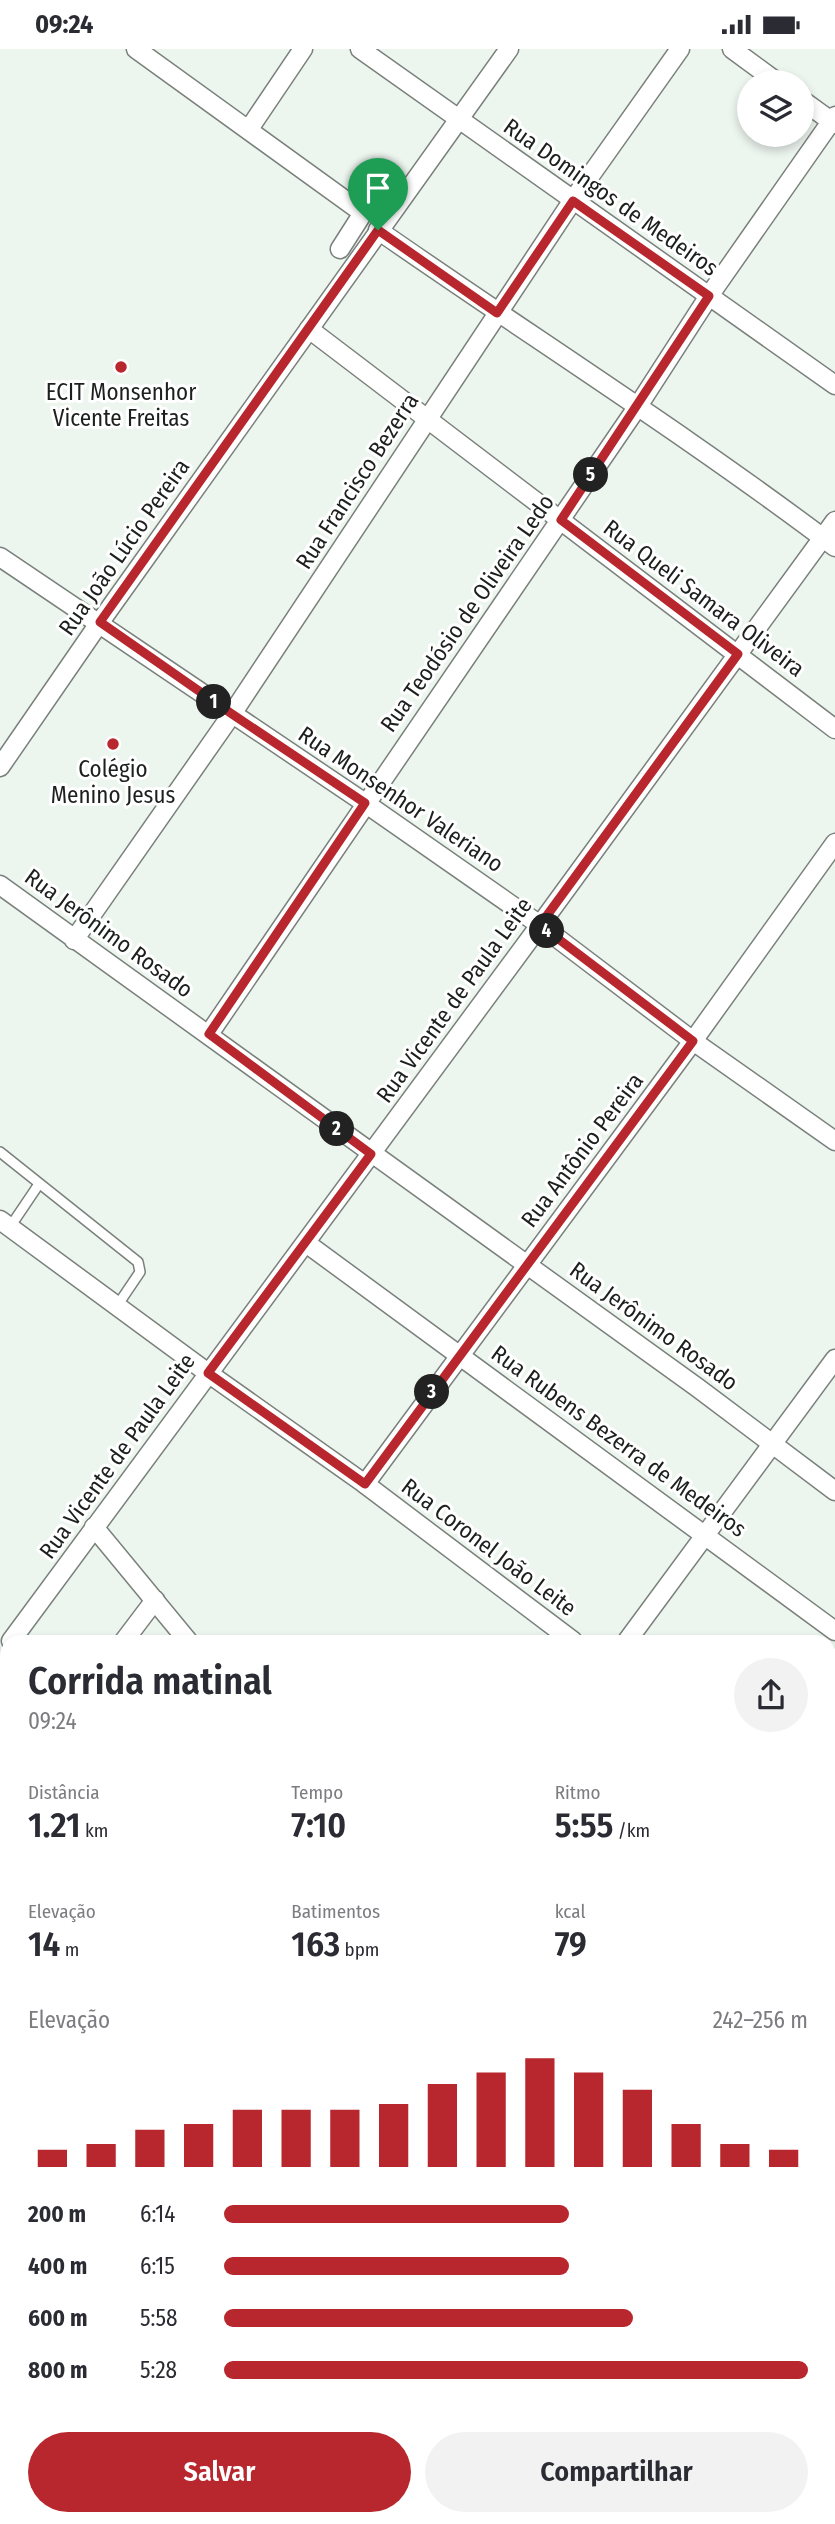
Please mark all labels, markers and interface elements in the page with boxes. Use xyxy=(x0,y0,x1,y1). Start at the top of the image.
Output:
text: 09:24 xyxy=(35,9,93,40)
map controls xyxy=(737,70,814,147)
button: layers xyxy=(737,70,814,147)
street label: Rua Domingos de Medeiros xyxy=(498,112,724,282)
pin xyxy=(348,158,408,230)
icon: arrive xyxy=(359,169,397,207)
marker: ECIT Monsenhor Vicente Freitas xyxy=(113,359,129,375)
place label: ECIT Monsenhor Vicente Freitas xyxy=(46,378,196,432)
street label: Rua Francisco Bezerra xyxy=(290,388,424,574)
street label: Rua João Lúcio Pereira xyxy=(53,453,195,641)
pin: 5 xyxy=(574,457,608,493)
text: 5 xyxy=(586,463,595,486)
street label: Rua Teodósio de Oliveira Ledo xyxy=(374,489,560,737)
street label: Rua Queli Samara Oliveira xyxy=(598,513,810,683)
pin: 1 xyxy=(196,685,232,719)
text: 1 xyxy=(209,690,218,713)
street label: Rua Monsenhor Valeriano xyxy=(293,720,509,878)
marker: Colégio Menino Jesus xyxy=(105,736,121,752)
place label: Colégio Menino Jesus xyxy=(51,755,175,809)
street label: Rua Jerônimo Rosado xyxy=(19,863,199,1003)
street label: Rua Vicente de Paula Leite xyxy=(370,892,538,1108)
pin: 4 xyxy=(530,913,564,949)
text: 4 xyxy=(542,919,551,942)
street label: Rua Antônio Pereira xyxy=(515,1067,649,1233)
pin: 2 xyxy=(320,1111,354,1147)
text: 2 xyxy=(332,1117,341,1140)
street label: Rua Jerônimo Rosado xyxy=(564,1256,744,1396)
street label: Rua Rubens Bezerra de Medeiros xyxy=(486,1339,752,1543)
street label: Rua Vicente de Paula Leite xyxy=(33,1348,201,1564)
pin: 3 xyxy=(414,1375,450,1409)
text: 3 xyxy=(427,1380,436,1403)
street label: Rua Coronel João Leite xyxy=(396,1472,582,1622)
text: Corrida matinal xyxy=(28,1658,272,1704)
button: share xyxy=(734,1658,808,1732)
text: 09:24 xyxy=(28,1707,77,1735)
text: Distância xyxy=(28,1781,100,1804)
text: Tempo xyxy=(291,1781,343,1804)
text: Ritmo xyxy=(555,1781,601,1804)
text: 1.21 xyxy=(28,1804,80,1846)
text: 7:10 xyxy=(291,1804,346,1846)
text: 5:55 xyxy=(555,1804,613,1846)
text: km xyxy=(80,1819,108,1842)
text: /km xyxy=(613,1819,650,1842)
text: Elevação xyxy=(28,1900,96,1923)
text: Batimentos xyxy=(291,1900,380,1923)
text: kcal xyxy=(555,1900,585,1923)
text: 14 xyxy=(28,1923,60,1965)
text: 163 xyxy=(291,1923,340,1965)
text: 79 xyxy=(555,1923,587,1965)
text: m xyxy=(60,1938,79,1961)
text: bpm xyxy=(340,1938,379,1961)
text: Elevação xyxy=(28,2006,110,2034)
text: 242–256 m xyxy=(713,2006,808,2034)
text: 200 m xyxy=(28,2200,86,2228)
text: 6:14 xyxy=(140,2200,175,2228)
text: 400 m xyxy=(28,2252,87,2280)
text: 6:15 xyxy=(140,2252,175,2280)
text: 600 m xyxy=(28,2304,87,2332)
text: 5:58 xyxy=(140,2304,178,2332)
text: 800 m xyxy=(28,2356,88,2384)
text: 5:28 xyxy=(140,2356,177,2384)
button: Salvar xyxy=(28,2432,411,2512)
button: Compartilhar xyxy=(425,2432,808,2512)

